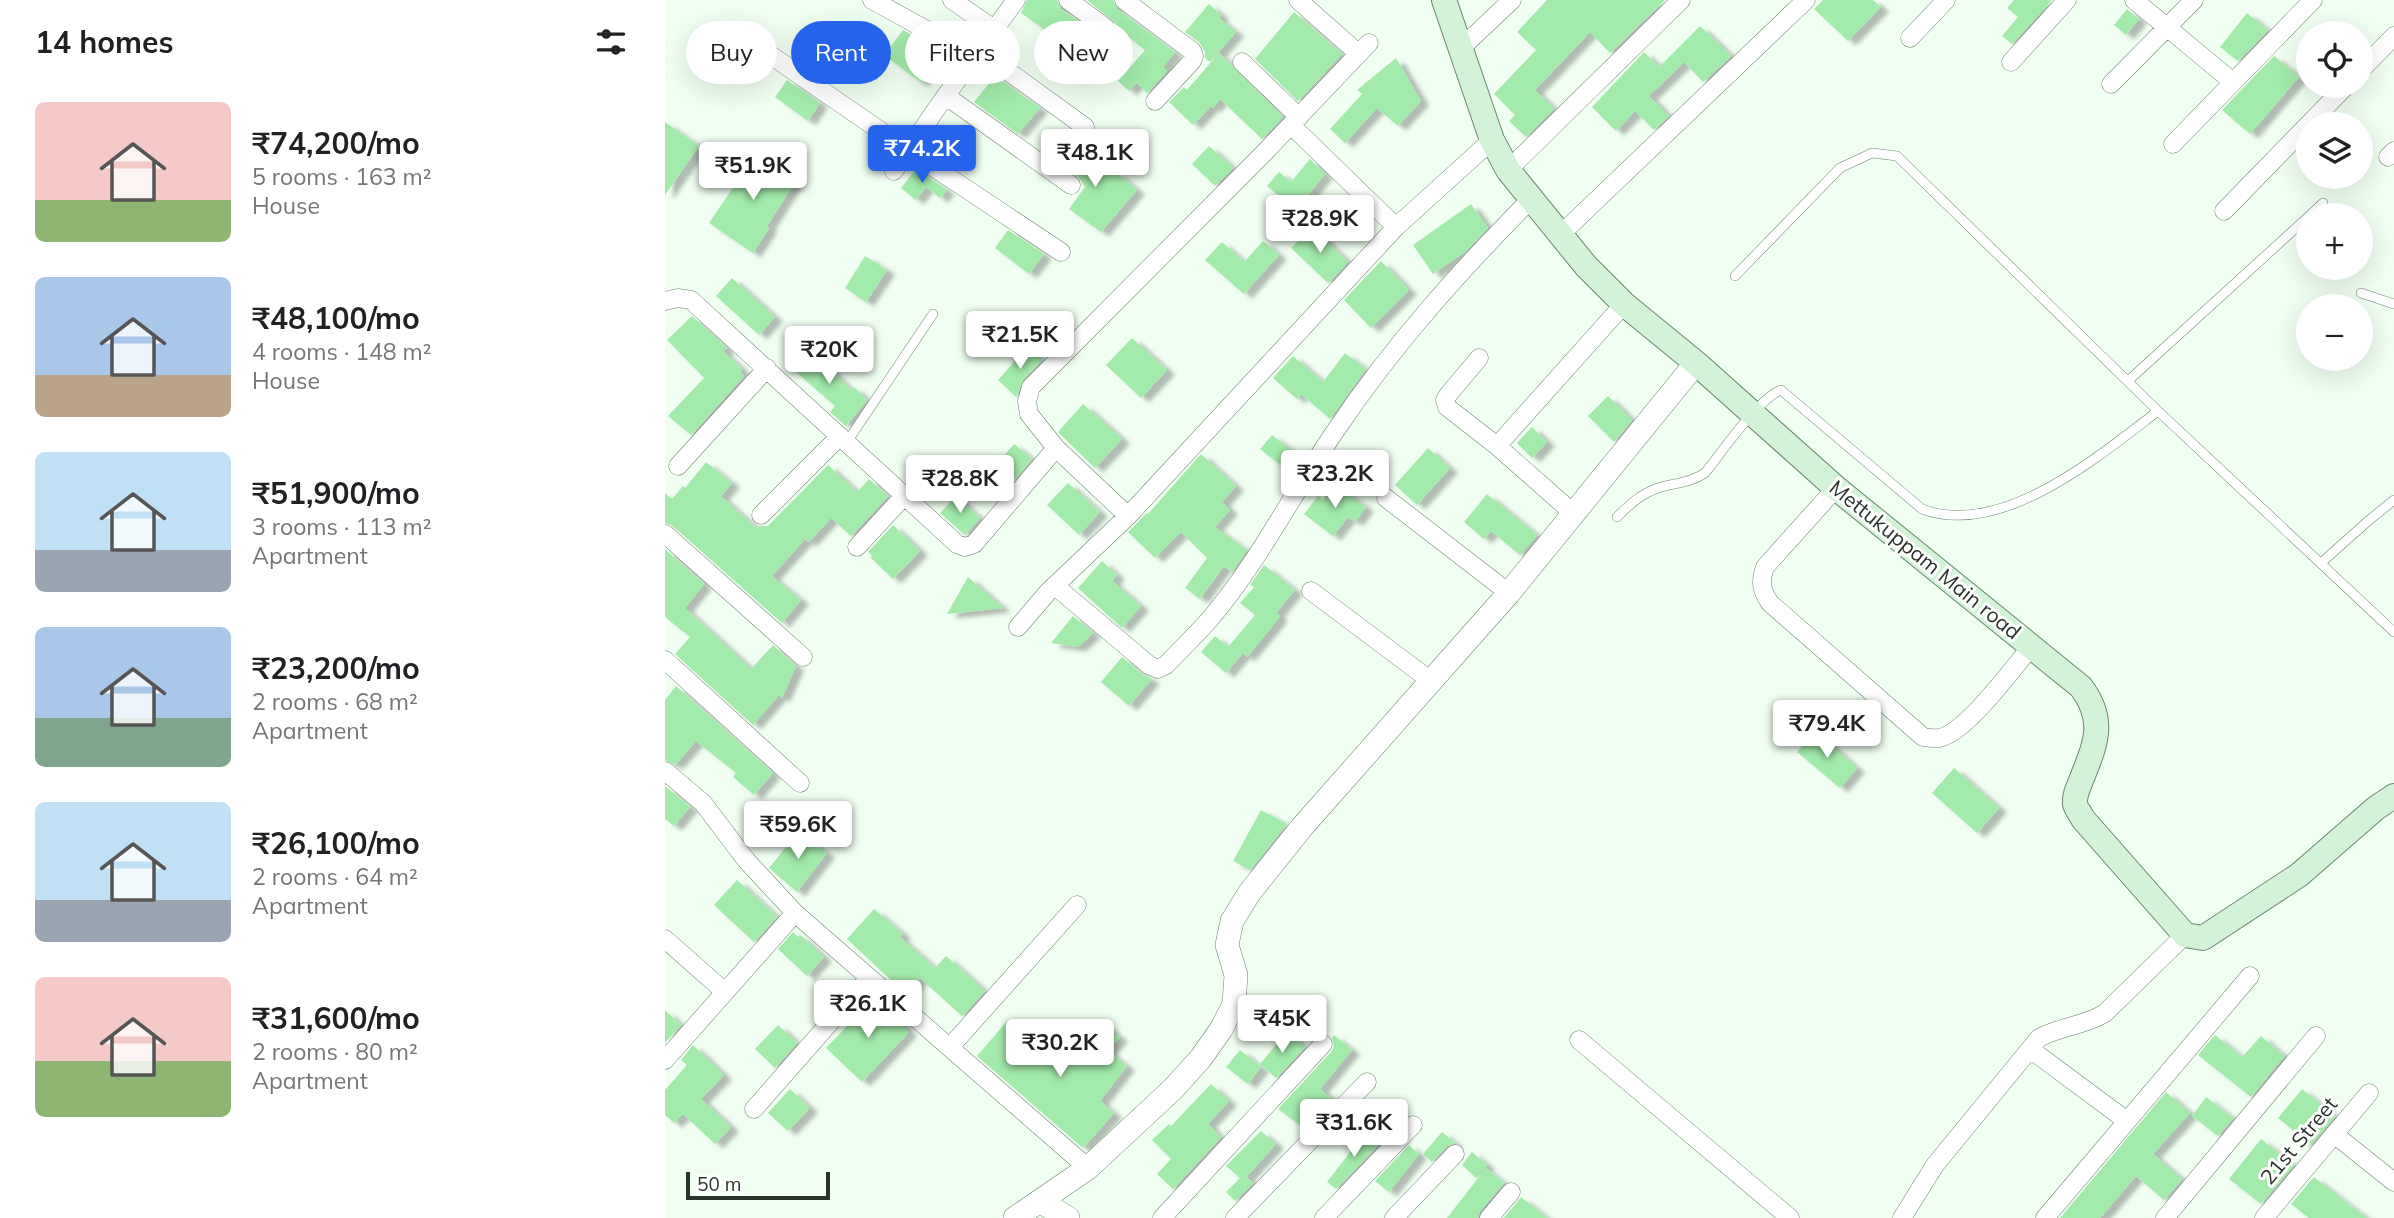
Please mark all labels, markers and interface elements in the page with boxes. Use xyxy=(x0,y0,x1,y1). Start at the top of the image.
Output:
chip: Buy xyxy=(686,21,777,84)
chip: Rent xyxy=(791,21,891,84)
chip: Filters xyxy=(905,21,1020,84)
chip: New xyxy=(1034,21,1133,84)
map controls xyxy=(2296,21,2373,371)
button: locate xyxy=(2296,21,2373,98)
text: 14 homes xyxy=(35,23,174,61)
icon: filters xyxy=(592,23,630,61)
button: layers xyxy=(2296,112,2373,189)
text: ₹74,200/mo xyxy=(252,124,420,162)
pin: ₹74.2K xyxy=(865,125,979,185)
icon: home xyxy=(91,130,175,214)
pin: ₹48.1K xyxy=(1038,130,1152,189)
text: ₹74.2K xyxy=(884,133,960,162)
text: ₹48.1K xyxy=(1057,137,1133,166)
pin: ₹51.9K xyxy=(696,142,810,202)
text: ₹51.9K xyxy=(715,150,791,179)
text: 5 rooms · 163 m² xyxy=(252,162,432,191)
text: House xyxy=(252,191,320,220)
pin: ₹28.9K xyxy=(1263,196,1377,255)
text: ₹28.9K xyxy=(1282,203,1358,232)
button: + xyxy=(2296,203,2373,280)
button: − xyxy=(2296,294,2373,371)
text: ₹48,100/mo xyxy=(252,299,420,337)
icon: home xyxy=(91,305,175,389)
pin: ₹21.5K xyxy=(963,312,1077,371)
text: ₹21.5K xyxy=(982,319,1058,348)
pin: ₹20K xyxy=(788,326,870,386)
text: ₹20K xyxy=(801,334,857,363)
text: 4 rooms · 148 m² xyxy=(252,337,432,366)
text: House xyxy=(252,366,320,395)
pin: ₹23.2K xyxy=(1278,450,1392,510)
pin: ₹28.8K xyxy=(903,456,1017,515)
text: ₹23.2K xyxy=(1297,458,1373,487)
text: ₹28.8K xyxy=(922,463,998,492)
text: ₹51,900/mo xyxy=(252,474,420,512)
street label: Mettukuppam Main road xyxy=(1825,474,2027,644)
icon: home xyxy=(91,480,175,564)
text: 3 rooms · 113 m² xyxy=(252,512,432,541)
text: Apartment xyxy=(252,541,368,570)
text: ₹23,200/mo xyxy=(252,649,420,687)
icon: home xyxy=(91,655,175,739)
text: 2 rooms · 68 m² xyxy=(252,687,418,716)
pin: ₹79.4K xyxy=(1770,700,1884,760)
text: ₹79.4K xyxy=(1789,708,1865,737)
text: Apartment xyxy=(252,716,368,745)
pin: ₹59.6K xyxy=(741,802,855,861)
text: ₹59.6K xyxy=(760,809,836,838)
text: ₹26,100/mo xyxy=(252,824,420,862)
icon: home xyxy=(91,830,175,914)
text: 2 rooms · 64 m² xyxy=(252,862,418,891)
text: Apartment xyxy=(252,891,368,920)
pin: ₹26.1K xyxy=(811,981,925,1040)
text: ₹26.1K xyxy=(830,988,906,1017)
pin: ₹45K xyxy=(1241,996,1323,1055)
text: ₹31,600/mo xyxy=(252,999,420,1037)
text: ₹45K xyxy=(1254,1003,1310,1032)
icon: home xyxy=(91,1005,175,1089)
pin: ₹30.2K xyxy=(1003,1020,1117,1079)
text: ₹30.2K xyxy=(1022,1027,1098,1056)
text: 2 rooms · 80 m² xyxy=(252,1037,418,1066)
text: Apartment xyxy=(252,1066,368,1095)
street label: 21st Street xyxy=(2254,1091,2342,1189)
pin: ₹31.6K xyxy=(1297,1100,1411,1159)
text: ₹31.6K xyxy=(1316,1107,1392,1136)
scale bar xyxy=(686,1169,829,1201)
text: 50 m xyxy=(697,1172,741,1196)

